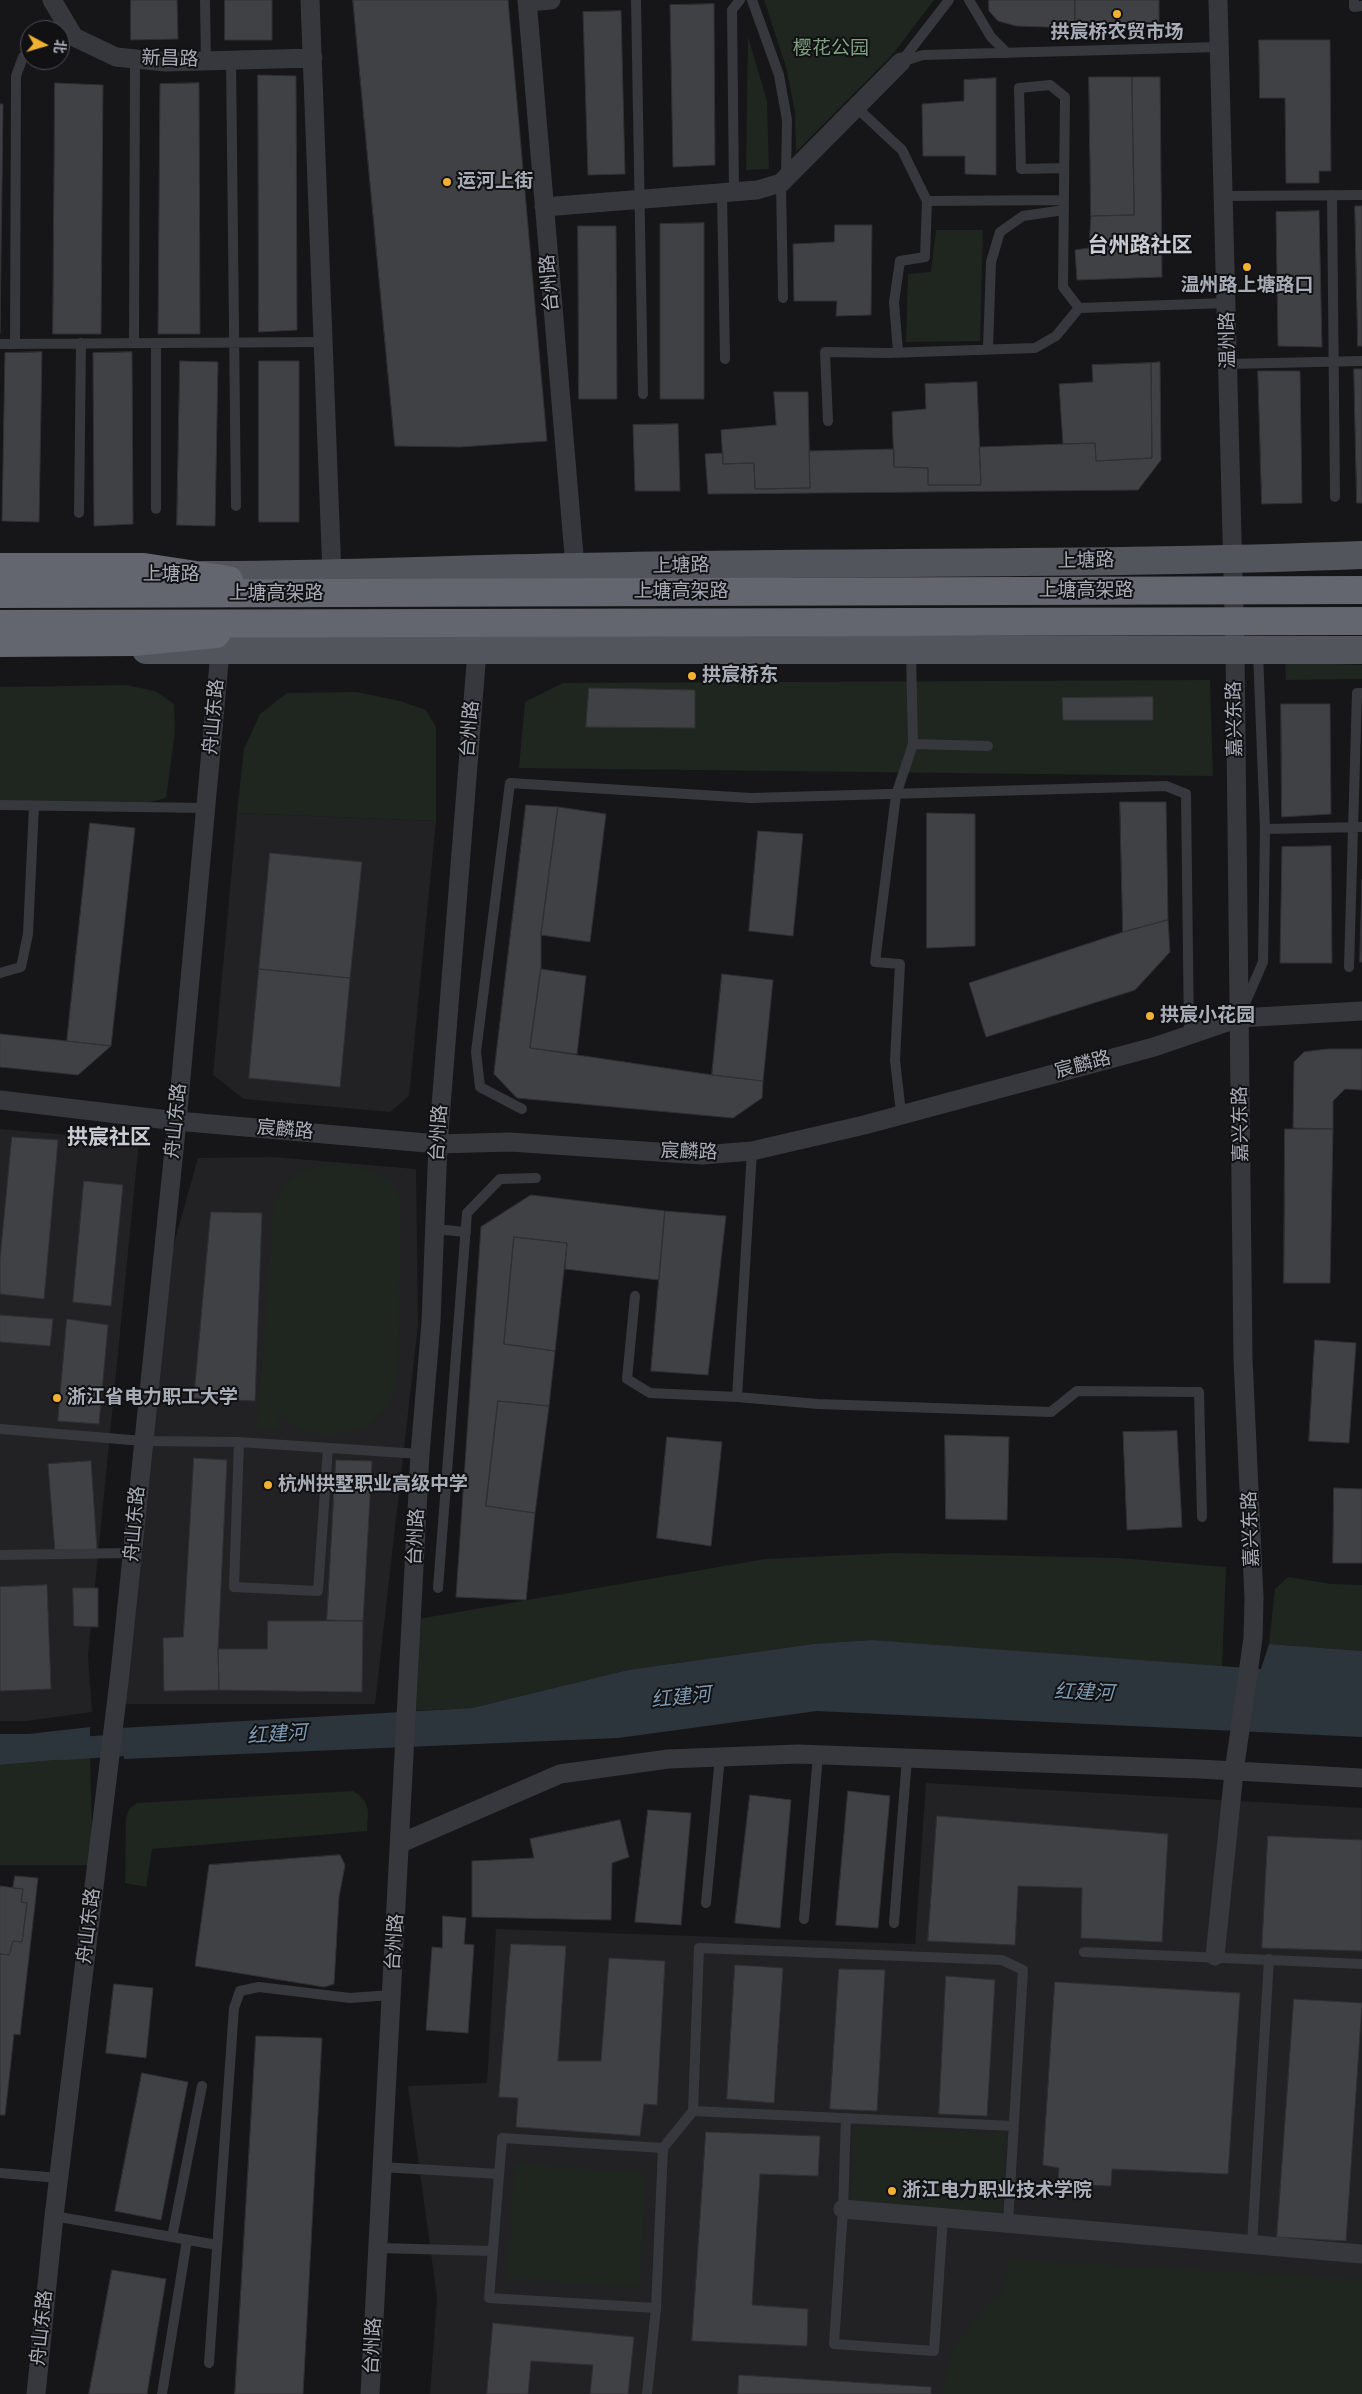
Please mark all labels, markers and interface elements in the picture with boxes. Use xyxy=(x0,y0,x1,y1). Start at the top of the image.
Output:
marker: 拱宸桥农贸市场 xyxy=(1111,8,1123,20)
north arrow xyxy=(20,20,70,70)
place label: 拱宸桥农贸市场 xyxy=(1051,22,1183,44)
park label: 樱花公园 xyxy=(793,38,869,60)
text: 北 xyxy=(50,39,69,54)
street label: 新昌路 xyxy=(141,47,199,71)
place label: 运河上街 xyxy=(457,171,533,193)
marker: 运河上街 xyxy=(441,176,453,188)
district label: 台州路社区 xyxy=(1088,233,1192,259)
street label: 台州路 xyxy=(536,254,564,312)
marker: 温州路上塘路口 xyxy=(1241,261,1253,273)
place label: 温州路上塘路口 xyxy=(1181,275,1313,297)
street label: 温州路 xyxy=(1216,311,1240,369)
street label: 上塘路 xyxy=(1057,549,1115,573)
street label: 上塘路 xyxy=(652,554,710,578)
street label: 上塘路 xyxy=(143,564,199,586)
street label: 上塘高架路 xyxy=(1039,580,1133,602)
street label: 上塘高架路 xyxy=(634,581,728,603)
street label: 上塘高架路 xyxy=(229,583,323,605)
place label: 拱宸桥东 xyxy=(702,665,778,687)
marker: 拱宸桥东 xyxy=(686,670,698,682)
street label: 舟山东路 xyxy=(199,678,229,756)
street label: 嘉兴东路 xyxy=(1223,681,1247,757)
street label: 台州路 xyxy=(456,700,484,758)
place label: 拱宸小花园 xyxy=(1160,1005,1255,1027)
marker: 拱宸小花园 xyxy=(1144,1010,1156,1022)
street label: 宸麟路 xyxy=(1053,1047,1113,1083)
street label: 舟山东路 xyxy=(161,1082,191,1160)
street label: 嘉兴东路 xyxy=(1229,1086,1253,1162)
street label: 台州路 xyxy=(426,1104,452,1162)
street label: 宸麟路 xyxy=(256,1116,314,1144)
district label: 拱宸社区 xyxy=(67,1125,151,1151)
street label: 宸麟路 xyxy=(660,1140,718,1164)
place label: 浙江省电力职工大学 xyxy=(67,1387,238,1409)
marker: 浙江省电力职工大学 xyxy=(51,1392,63,1404)
place label: 杭州拱墅职业高级中学 xyxy=(278,1474,468,1496)
marker: 杭州拱墅职业高级中学 xyxy=(262,1479,274,1491)
street label: 舟山东路 xyxy=(120,1485,150,1563)
street label: 嘉兴东路 xyxy=(1238,1491,1264,1567)
street label: 台州路 xyxy=(403,1508,429,1566)
water label: 红建河 xyxy=(1054,1680,1114,1706)
water label: 红建河 xyxy=(650,1683,712,1713)
water label: 红建河 xyxy=(246,1721,308,1749)
street label: 舟山东路 xyxy=(73,1887,105,1965)
street label: 台州路 xyxy=(382,1913,408,1971)
place label: 浙江电力职业技术学院 xyxy=(902,2180,1092,2202)
marker: 浙江电力职业技术学院 xyxy=(886,2185,898,2197)
street label: 舟山东路 xyxy=(27,2289,57,2367)
street label: 台州路 xyxy=(360,2317,386,2375)

